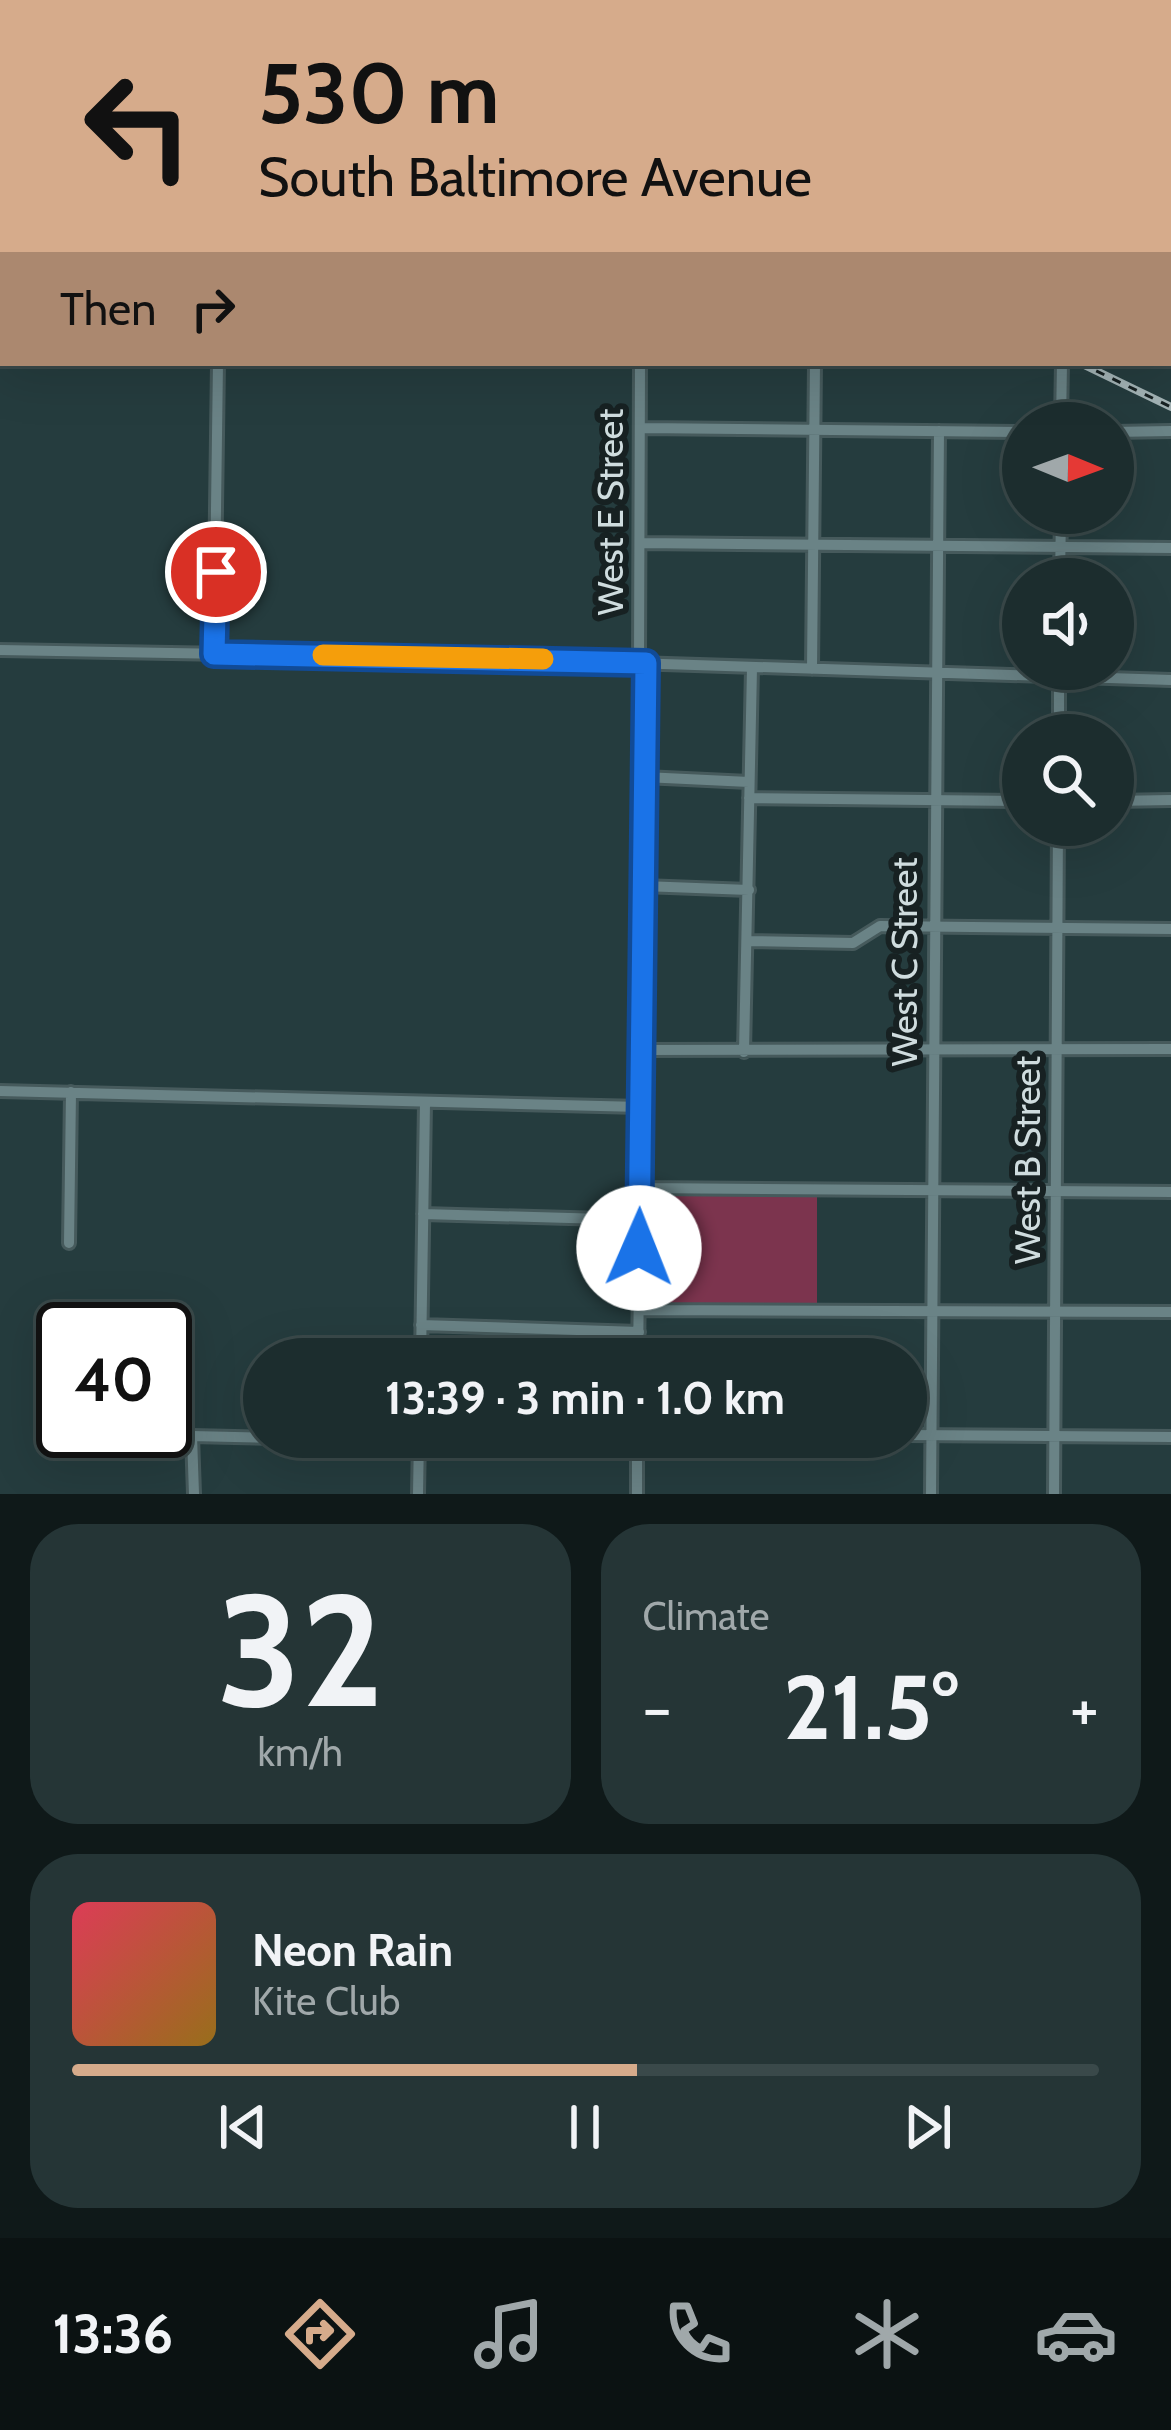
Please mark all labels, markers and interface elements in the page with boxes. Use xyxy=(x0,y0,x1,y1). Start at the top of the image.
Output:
text: 530 m xyxy=(258,42,500,144)
icon: left xyxy=(60,48,216,204)
text: South Baltimore Avenue xyxy=(258,144,812,210)
icon: right xyxy=(180,276,246,342)
text: Then xyxy=(60,282,156,336)
north arrow xyxy=(1002,402,1134,534)
map controls xyxy=(1002,402,1134,846)
street label: West E Street xyxy=(588,409,632,615)
pin xyxy=(165,521,267,623)
icon: arrive xyxy=(183,539,249,605)
button: sound xyxy=(1002,558,1134,690)
button: search xyxy=(1002,714,1134,846)
street label: West C Street xyxy=(882,857,926,1067)
street label: West B Street xyxy=(1005,1056,1049,1264)
position arrow xyxy=(576,1185,702,1311)
speed limit sign: 40 xyxy=(36,1302,192,1458)
text: 13:39 · 3 min · 1.0 km xyxy=(385,1371,785,1425)
text: 32 xyxy=(217,1555,384,1745)
text: Climate xyxy=(643,1592,769,1640)
text: 21.5° xyxy=(783,1652,958,1762)
text: − xyxy=(643,1667,672,1748)
text: + xyxy=(1070,1667,1099,1748)
text: km/h xyxy=(258,1728,343,1776)
text: Neon Rain xyxy=(252,1923,453,1977)
text: Kite Club xyxy=(252,1977,400,2025)
icon: previous xyxy=(210,2094,276,2160)
icon: pause xyxy=(552,2094,618,2160)
icon: next xyxy=(895,2094,961,2160)
icon: directions xyxy=(278,2292,362,2376)
icon: music xyxy=(467,2292,551,2376)
icon: phone xyxy=(656,2292,740,2376)
icon: climate xyxy=(845,2292,929,2376)
icon: car xyxy=(1034,2292,1118,2376)
text: 13:36 xyxy=(53,2301,173,2367)

